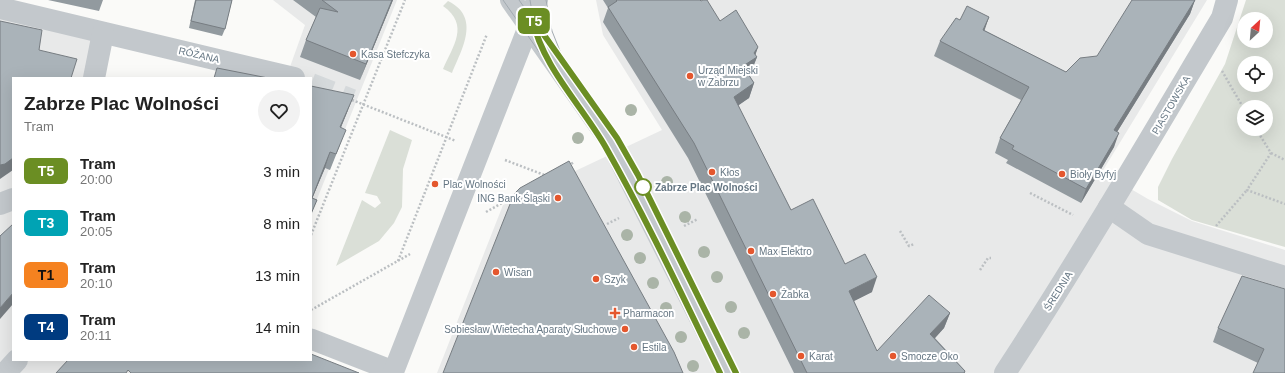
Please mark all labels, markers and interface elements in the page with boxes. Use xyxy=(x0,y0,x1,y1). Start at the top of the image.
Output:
line badge: T5 xyxy=(516,8,552,34)
north arrow xyxy=(1237,12,1273,48)
map controls xyxy=(1237,12,1273,136)
text: T5 xyxy=(526,13,542,29)
street label: RÓŻANA xyxy=(177,44,221,65)
marker: Kasa Stefczyka xyxy=(348,49,358,59)
place label: Kasa Stefczyka xyxy=(361,49,430,60)
button: locate xyxy=(1237,56,1273,92)
place label: Urząd Miejski w Zabrzu xyxy=(697,65,758,88)
marker: Urząd Miejski w Zabrzu xyxy=(685,71,695,81)
street label: PIASTOWSKA xyxy=(1150,73,1192,136)
button: heart xyxy=(258,90,300,132)
text: Zabrze Plac Wolności xyxy=(24,93,219,114)
button: layers xyxy=(1237,100,1273,136)
text: Tram xyxy=(24,119,54,134)
text: Tram xyxy=(80,155,116,172)
text: T5 xyxy=(38,163,54,179)
text: 3 min xyxy=(263,163,300,180)
marker: Kłos xyxy=(707,167,717,177)
place label: Kłos xyxy=(720,167,739,178)
marker: Bioły Byfyj xyxy=(1057,169,1067,179)
place label: Bioły Byfyj xyxy=(1070,169,1116,180)
text: 20:00 xyxy=(80,172,113,187)
marker: Zabrze Plac Wolności xyxy=(634,178,652,196)
marker: Plac Wolności xyxy=(430,179,440,189)
place label: Plac Wolności xyxy=(443,179,506,190)
place label: Zabrze Plac Wolności xyxy=(655,182,758,193)
place label: ING Bank Śląski xyxy=(477,192,550,204)
marker: ING Bank Śląski xyxy=(553,193,563,203)
text: Tram xyxy=(80,207,116,224)
text: T3 xyxy=(38,215,54,231)
text: 8 min xyxy=(263,215,300,232)
text: 20:05 xyxy=(80,224,113,239)
marker: Max Elektro xyxy=(746,246,756,256)
place label: Max Elektro xyxy=(759,246,812,257)
text: Tram xyxy=(80,259,116,276)
text: T1 xyxy=(38,267,54,283)
text: 13 min xyxy=(255,267,300,284)
marker: Wisan xyxy=(491,267,501,277)
place label: Wisan xyxy=(504,267,532,278)
street label: ŚREDNIA xyxy=(1041,268,1075,313)
marker: Szyk xyxy=(591,274,601,284)
place label: Szyk xyxy=(604,274,627,285)
text: 20:10 xyxy=(80,276,113,291)
place label: Żabka xyxy=(781,288,809,300)
marker: Żabka xyxy=(768,289,778,299)
marker: Pharmacon xyxy=(610,308,620,318)
place label: Pharmacon xyxy=(623,308,674,319)
text: Tram xyxy=(80,311,116,328)
text: T4 xyxy=(38,319,54,335)
text: 14 min xyxy=(255,319,300,336)
place label: Sobiesław Wietecha Aparaty Słuchowe xyxy=(444,324,617,335)
marker: Sobiesław Wietecha Aparaty Słuchowe xyxy=(620,324,630,334)
text: 20:11 xyxy=(80,328,112,343)
marker: Estila xyxy=(629,342,639,352)
place label: Estila xyxy=(642,342,667,353)
marker: Karat xyxy=(796,351,806,361)
place label: Karat xyxy=(809,351,833,362)
marker: Smocze Oko xyxy=(888,351,898,361)
place label: Smocze Oko xyxy=(901,351,959,362)

